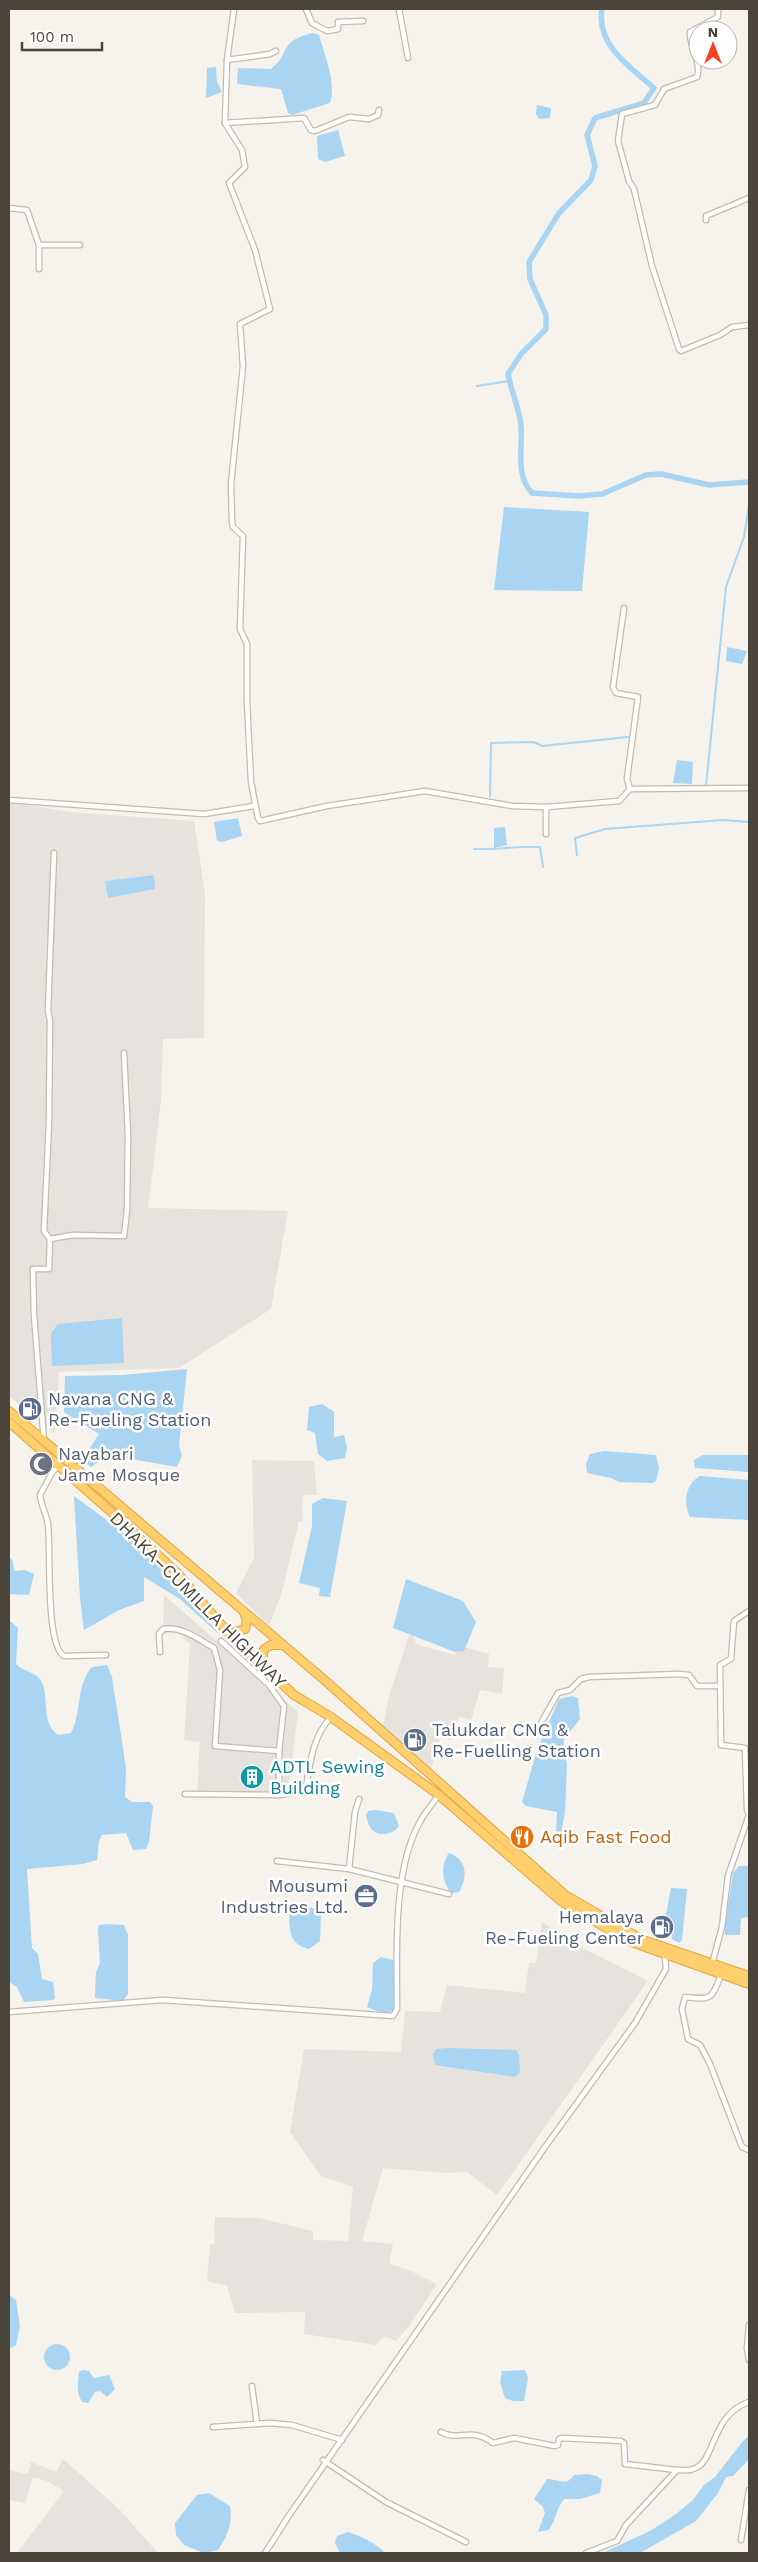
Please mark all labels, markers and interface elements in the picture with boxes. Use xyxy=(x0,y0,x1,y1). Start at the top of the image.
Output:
scale bar xyxy=(22,20,102,52)
north arrow xyxy=(688,20,738,70)
text: N xyxy=(708,24,718,40)
text: 100 m xyxy=(30,28,74,46)
place label: Navana CNG & Re-Fueling Station xyxy=(48,1388,211,1430)
fuel station icon: Navana CNG & Re-Fueling Station xyxy=(17,1396,43,1422)
place label: Nayabari Jame Mosque xyxy=(58,1443,180,1485)
mosque icon: Nayabari Jame Mosque xyxy=(28,1451,54,1477)
street label: DHAKA–CUMILLA HIGHWAY xyxy=(106,1507,291,1693)
place label: Talukdar CNG & Re-Fuelling Station xyxy=(432,1719,601,1761)
fuel station icon: Talukdar CNG & Re-Fuelling Station xyxy=(402,1727,428,1753)
place label: ADTL Sewing Building xyxy=(270,1756,384,1798)
building icon: ADTL Sewing Building xyxy=(239,1764,265,1790)
restaurant icon: Aqib Fast Food xyxy=(509,1824,535,1850)
place label: Aqib Fast Food xyxy=(540,1826,672,1847)
place label: Mousumi Industries Ltd. xyxy=(220,1875,348,1917)
office icon: Mousumi Industries Ltd. xyxy=(353,1883,379,1909)
place label: Hemalaya Re-Fueling Center xyxy=(485,1906,644,1948)
fuel station icon: Hemalaya Re-Fueling Center xyxy=(649,1914,675,1940)

